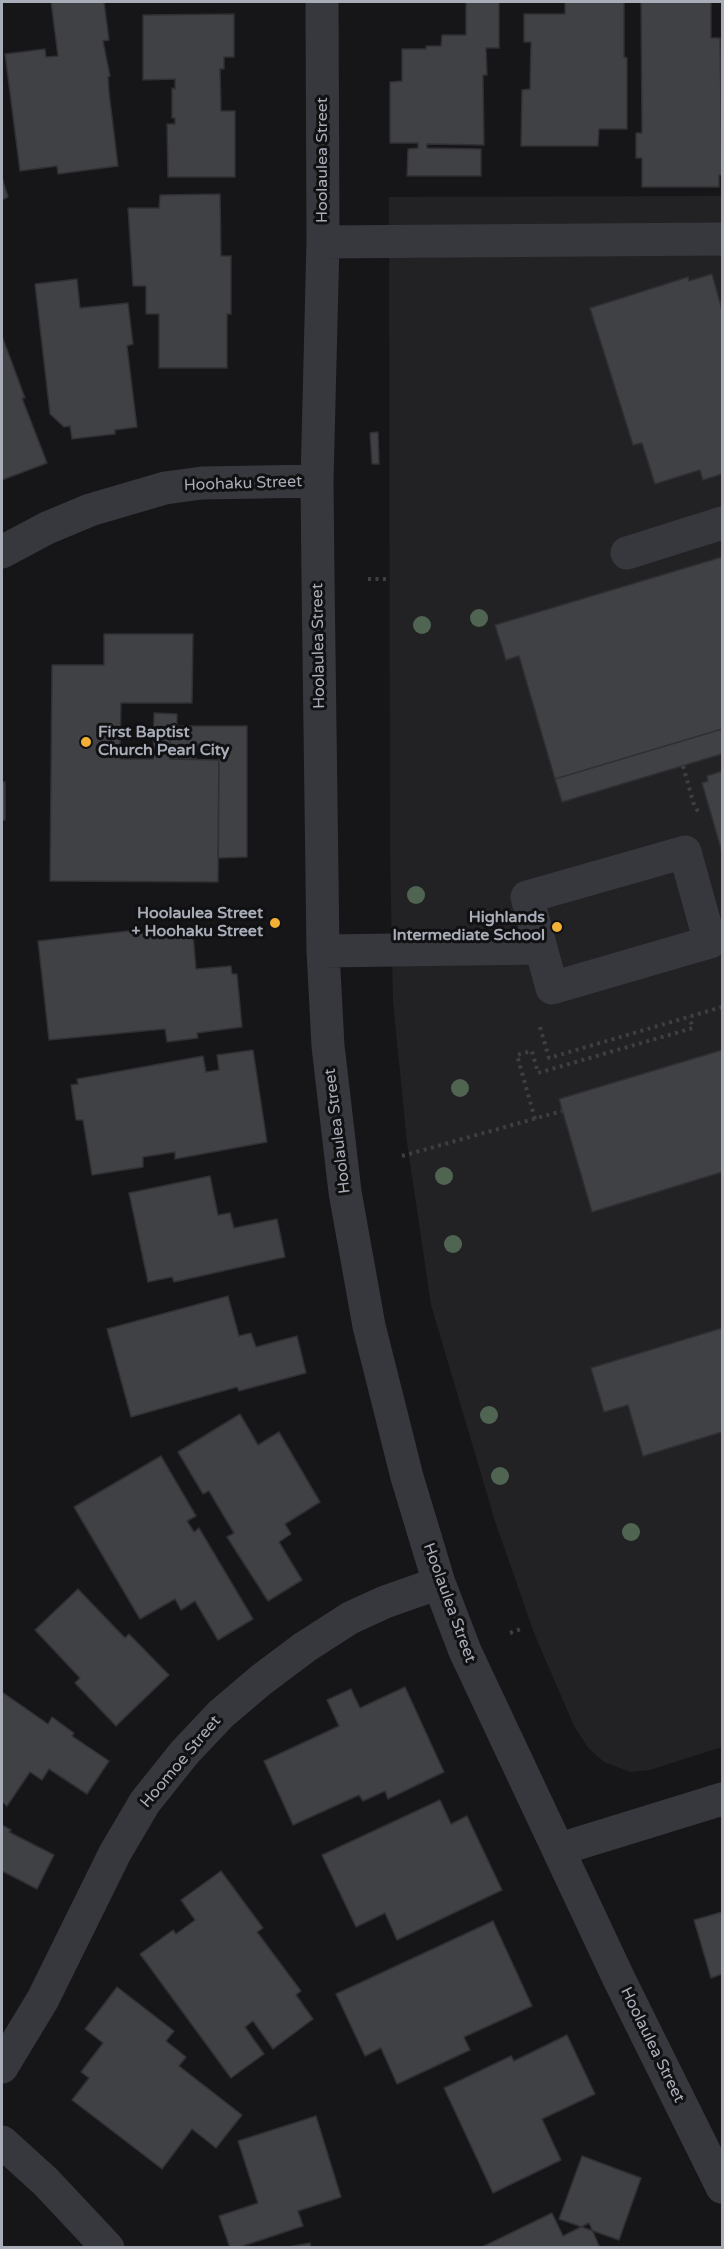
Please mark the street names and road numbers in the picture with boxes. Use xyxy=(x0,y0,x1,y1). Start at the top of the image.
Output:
street label: Hoolaulea Street xyxy=(313,97,333,223)
street label: Hoohaku Street xyxy=(184,472,302,496)
street label: Hoolaulea Street xyxy=(308,583,330,709)
street label: Hoolaulea Street xyxy=(321,1067,355,1195)
street label: Hoolaulea Street xyxy=(418,1541,480,1665)
street label: Hoomoe Street xyxy=(137,1712,225,1812)
street label: Hoolaulea Street xyxy=(616,1984,688,2106)

